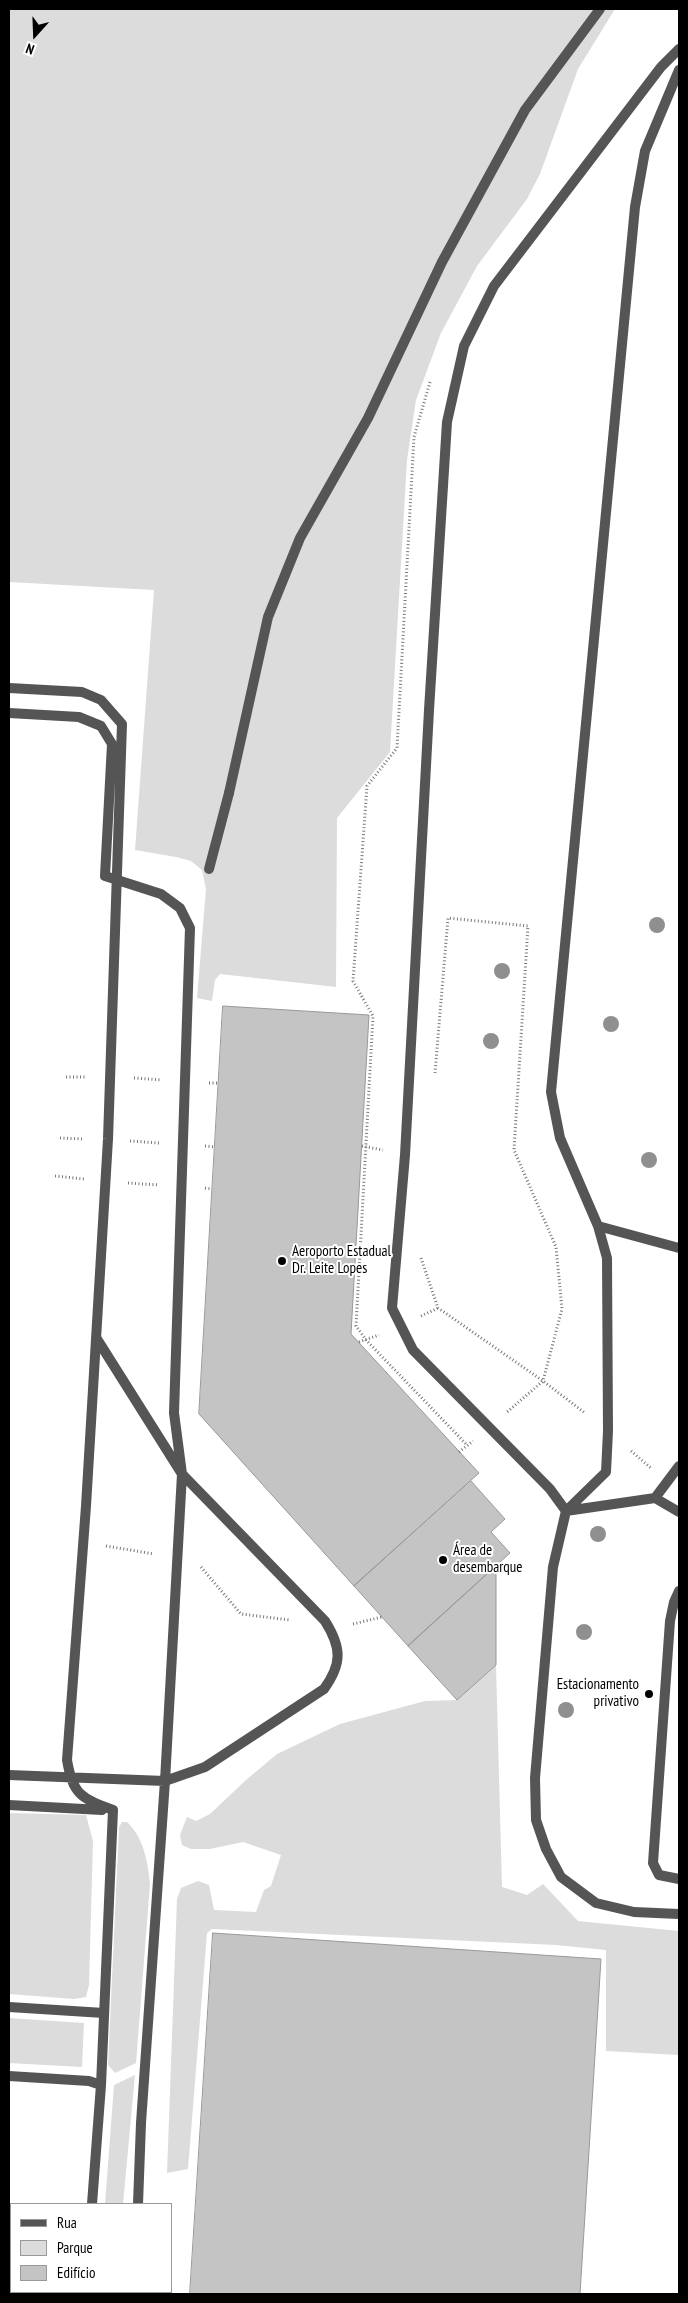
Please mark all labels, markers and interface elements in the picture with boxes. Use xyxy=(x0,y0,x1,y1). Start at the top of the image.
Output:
north arrow xyxy=(10,10,60,60)
text: N xyxy=(23,39,37,59)
place label: Aeroporto Estadual Dr. Leite Lopes xyxy=(292,1243,391,1278)
marker: Aeroporto Estadual Dr. Leite Lopes xyxy=(276,1255,288,1267)
place label: Área de desembarque xyxy=(453,1542,523,1577)
marker: Área de desembarque xyxy=(437,1554,449,1566)
place label: Estacionamento privativo xyxy=(557,1676,639,1711)
marker: Estacionamento privativo xyxy=(643,1688,655,1700)
legend xyxy=(10,2203,172,2293)
text: Rua xyxy=(57,2213,77,2232)
text: Parque xyxy=(57,2238,93,2257)
text: Edifício xyxy=(57,2263,95,2282)

